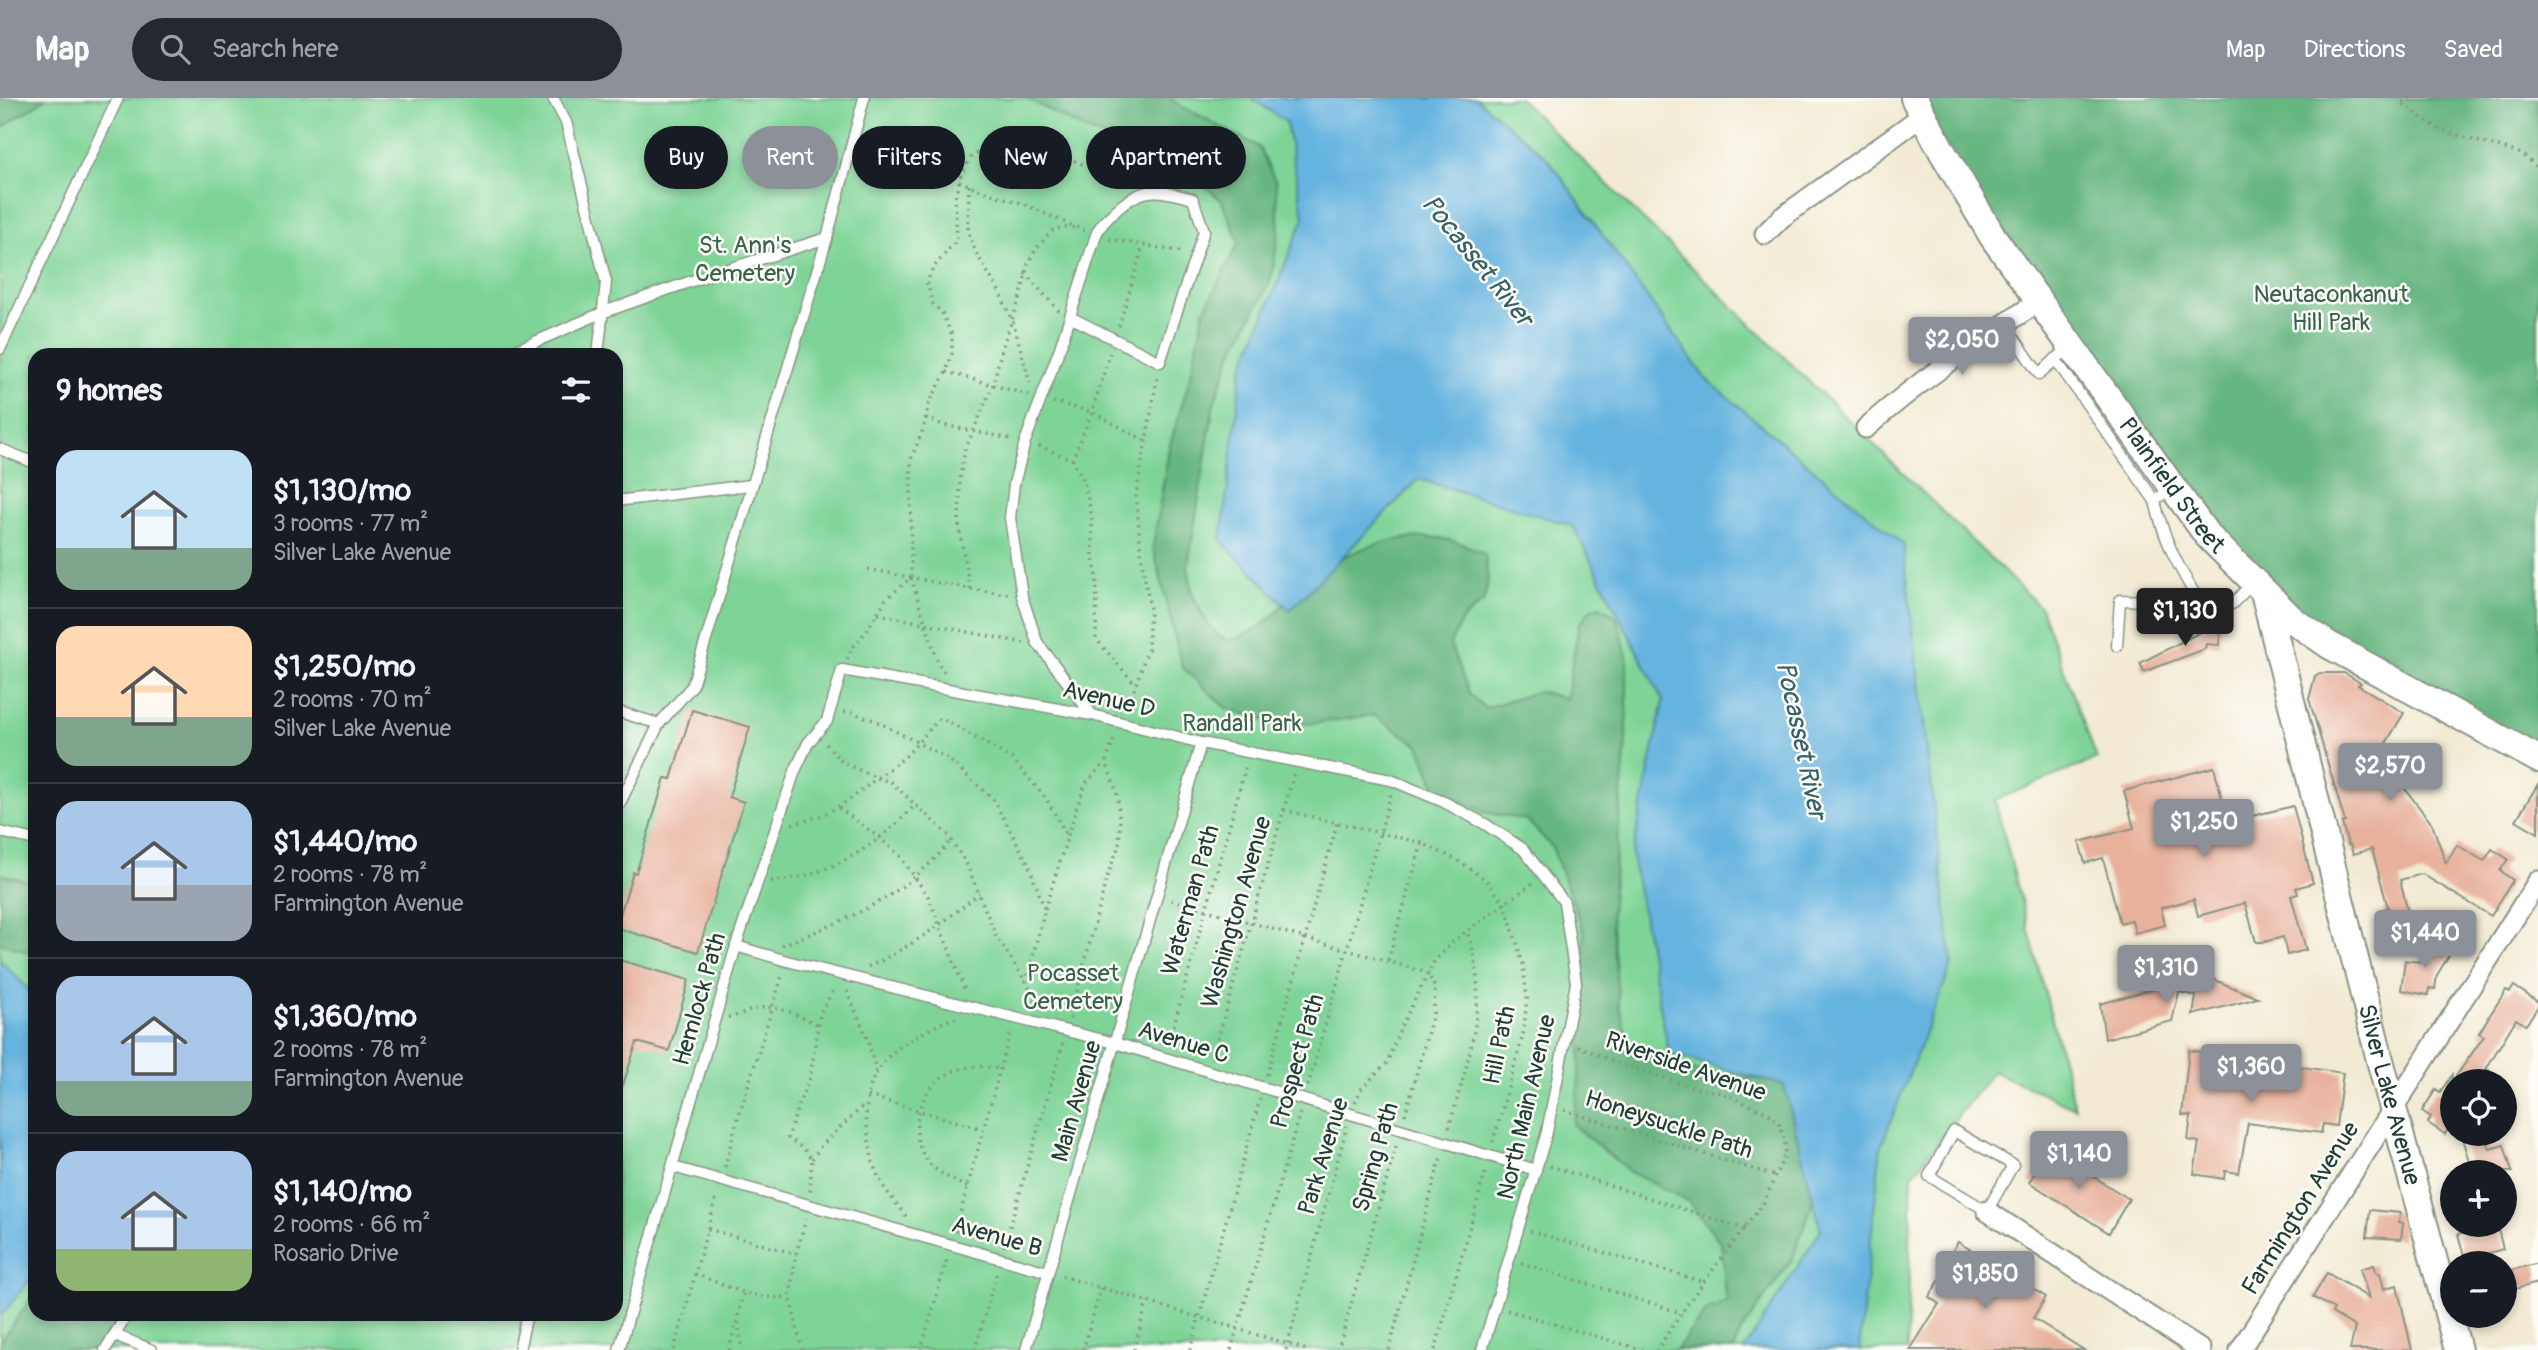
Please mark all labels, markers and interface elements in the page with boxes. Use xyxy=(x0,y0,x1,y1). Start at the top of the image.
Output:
search box xyxy=(132,18,622,81)
text: Map xyxy=(35,29,90,70)
icon: search xyxy=(156,30,194,68)
text: Search here xyxy=(212,33,339,65)
text: Map xyxy=(2226,35,2266,64)
text: Directions xyxy=(2304,35,2405,64)
text: Saved xyxy=(2443,35,2503,64)
chip: Buy xyxy=(644,126,728,189)
chip: Rent xyxy=(742,126,838,189)
chip: Filters xyxy=(852,126,965,189)
chip: New xyxy=(979,126,1072,189)
chip: Apartment xyxy=(1086,126,1246,189)
water label: Pocasset River xyxy=(1414,188,1542,336)
park label: St. Ann's Cemetery xyxy=(695,231,795,288)
park label: Neutaconkanut Hill Park xyxy=(2253,280,2409,337)
pin: $2,050 xyxy=(1905,317,2019,377)
text: $2,050 xyxy=(1924,325,2000,354)
icon: filters xyxy=(557,371,595,409)
text: 9 homes xyxy=(56,372,162,409)
street label: Plainfield Street xyxy=(2112,412,2231,560)
text: $1,130/mo xyxy=(273,472,411,509)
icon: home xyxy=(112,478,196,562)
text: 3 rooms · 77 m² xyxy=(273,509,428,538)
text: Silver Lake Avenue xyxy=(273,538,451,567)
pin: $1,130 xyxy=(2128,588,2242,648)
text: $1,130 xyxy=(2153,596,2217,625)
text: $1,250/mo xyxy=(273,648,416,685)
icon: home xyxy=(112,654,196,738)
water label: Pocasset River xyxy=(1769,659,1834,825)
street label: Avenue D xyxy=(1060,675,1158,724)
text: 2 rooms · 70 m² xyxy=(273,685,432,714)
park label: Randall Park xyxy=(1182,709,1302,738)
text: Silver Lake Avenue xyxy=(273,714,451,743)
pin: $2,570 xyxy=(2333,744,2447,803)
text: $2,570 xyxy=(2354,751,2426,780)
pin: $1,250 xyxy=(2147,800,2261,859)
text: $1,250 xyxy=(2170,807,2238,836)
street label: Washington Avenue xyxy=(1195,813,1278,1012)
street label: Waterman Path xyxy=(1155,822,1226,979)
text: $1,440/mo xyxy=(273,823,417,860)
icon: home xyxy=(112,829,196,913)
text: 2 rooms · 78 m² xyxy=(273,860,427,889)
text: Farmington Avenue xyxy=(273,889,463,918)
pin: $1,440 xyxy=(2368,910,2482,970)
text: $1,440 xyxy=(2390,918,2460,947)
street label: Hemlock Path xyxy=(667,929,732,1069)
pin: $1,310 xyxy=(2109,946,2223,1005)
text: $1,310 xyxy=(2134,953,2198,982)
park label: Pocasset Cemetery xyxy=(1023,959,1123,1016)
street label: Prospect Path xyxy=(1264,991,1330,1132)
text: $1,360/mo xyxy=(273,998,417,1035)
street label: Silver Lake Avenue xyxy=(2352,1001,2427,1189)
street label: Hill Path xyxy=(1477,1003,1522,1087)
icon: home xyxy=(112,1004,196,1088)
street label: North Main Avenue xyxy=(1491,1012,1562,1202)
street label: Avenue C xyxy=(1135,1015,1233,1070)
street label: Riverside Avenue xyxy=(1602,1025,1770,1108)
text: 2 rooms · 78 m² xyxy=(273,1035,427,1064)
street label: Main Avenue xyxy=(1045,1037,1108,1165)
pin: $1,360 xyxy=(2194,1044,2308,1104)
text: $1,360 xyxy=(2216,1052,2286,1081)
text: Farmington Avenue xyxy=(273,1064,463,1093)
map controls xyxy=(2440,1069,2517,1328)
button: locate xyxy=(2440,1069,2517,1146)
street label: Honeysuckle Path xyxy=(1581,1084,1756,1165)
street label: Park Avenue xyxy=(1292,1094,1355,1218)
street label: Spring Path xyxy=(1346,1099,1405,1215)
street label: Farmington Avenue xyxy=(2235,1116,2365,1300)
pin: $1,140 xyxy=(2022,1132,2136,1191)
text: $1,140 xyxy=(2046,1139,2112,1168)
button: + xyxy=(2440,1160,2517,1237)
text: $1,140/mo xyxy=(273,1173,412,1210)
icon: home xyxy=(112,1179,196,1263)
text: 2 rooms · 66 m² xyxy=(273,1210,430,1239)
street label: Avenue B xyxy=(948,1210,1045,1263)
text: Rosario Drive xyxy=(273,1239,398,1268)
button: − xyxy=(2440,1251,2517,1328)
pin: $1,850 xyxy=(1928,1252,2042,1311)
text: $1,850 xyxy=(1951,1259,2019,1288)

